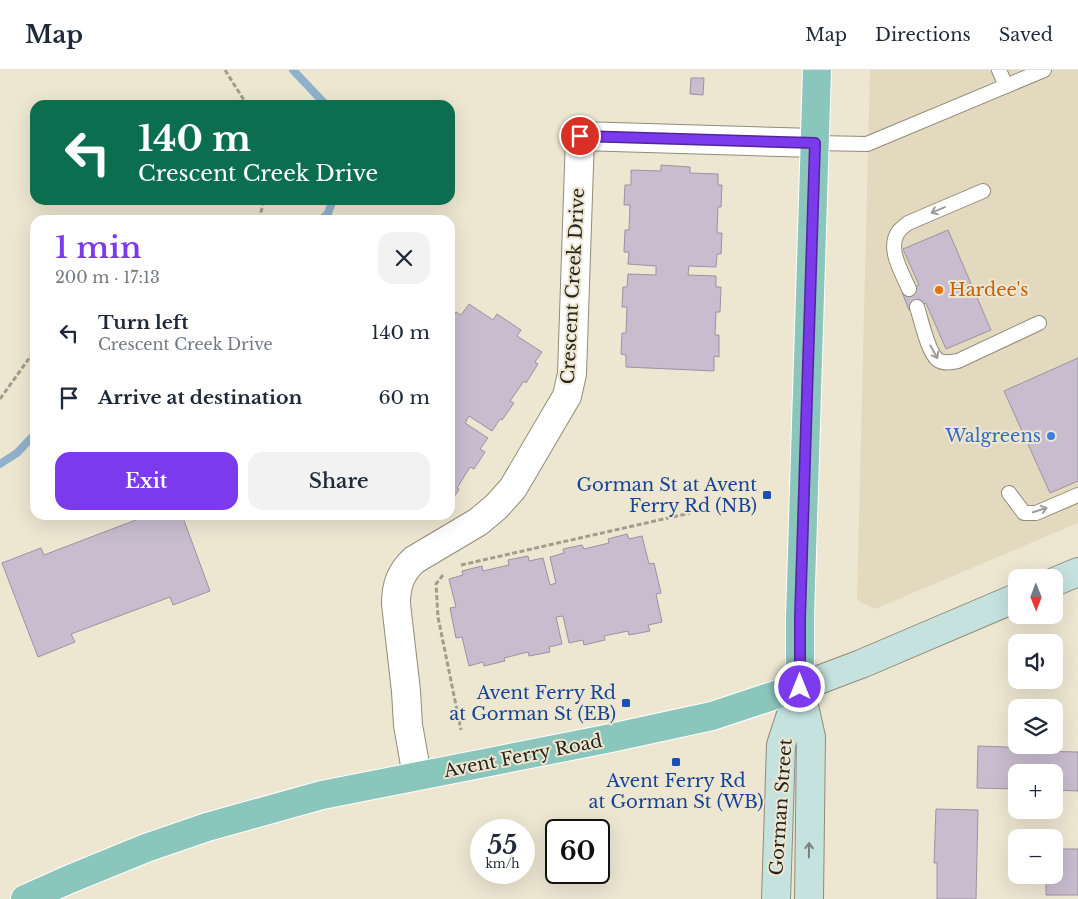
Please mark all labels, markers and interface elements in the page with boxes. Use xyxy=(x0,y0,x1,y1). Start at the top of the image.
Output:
text: Map xyxy=(25,20,83,49)
text: Map xyxy=(805,24,847,46)
text: Directions xyxy=(875,24,971,46)
text: Saved xyxy=(999,24,1053,46)
pin xyxy=(559,115,601,157)
text: 140 m xyxy=(138,117,251,160)
icon: left xyxy=(55,120,120,185)
icon: arrive xyxy=(566,122,594,150)
text: Crescent Creek Drive xyxy=(138,160,378,187)
street label: Crescent Creek Drive xyxy=(557,187,589,385)
one-way arrow xyxy=(931,206,946,216)
text: 1 min xyxy=(55,229,141,266)
button: close xyxy=(378,232,430,284)
text: 200 m · 17:13 xyxy=(55,267,160,287)
place label: Hardee's xyxy=(949,279,1028,301)
marker: Hardee's xyxy=(933,284,945,296)
text: Turn left xyxy=(98,311,189,334)
icon: left xyxy=(55,319,83,347)
text: 140 m xyxy=(371,321,430,344)
text: Crescent Creek Drive xyxy=(98,334,273,354)
one-way arrow xyxy=(929,345,939,360)
icon: arrive xyxy=(55,384,83,412)
text: Arrive at destination xyxy=(98,386,302,409)
text: 60 m xyxy=(378,386,430,409)
place label: Walgreens xyxy=(944,425,1041,447)
marker: Walgreens xyxy=(1045,430,1057,442)
button: Exit xyxy=(55,452,238,510)
button: Share xyxy=(248,452,430,510)
place label: Gorman St at Avent Ferry Rd (NB) xyxy=(576,474,757,517)
marker: Gorman St at Avent Ferry Rd (NB) xyxy=(761,489,773,501)
one-way arrow xyxy=(1032,505,1047,514)
north arrow xyxy=(1008,569,1062,624)
map controls xyxy=(1008,569,1063,884)
button: sound xyxy=(1008,634,1063,689)
position arrow xyxy=(773,660,825,712)
place label: Avent Ferry Rd at Gorman St (EB) xyxy=(449,682,616,725)
marker: Avent Ferry Rd at Gorman St (EB) xyxy=(620,697,632,709)
button: layers xyxy=(1008,699,1063,754)
street label: Avent Ferry Road xyxy=(441,730,604,782)
street label: Gorman Street xyxy=(765,738,797,876)
marker: Avent Ferry Rd at Gorman St (WB) xyxy=(670,756,682,768)
button: + xyxy=(1008,764,1063,819)
place label: Avent Ferry Rd at Gorman St (WB) xyxy=(589,770,763,813)
speed limit sign: 60 xyxy=(545,819,610,884)
button: − xyxy=(1008,829,1063,884)
text: 55 xyxy=(488,830,517,861)
one-way arrow xyxy=(804,843,814,859)
text: km/h xyxy=(485,856,520,871)

